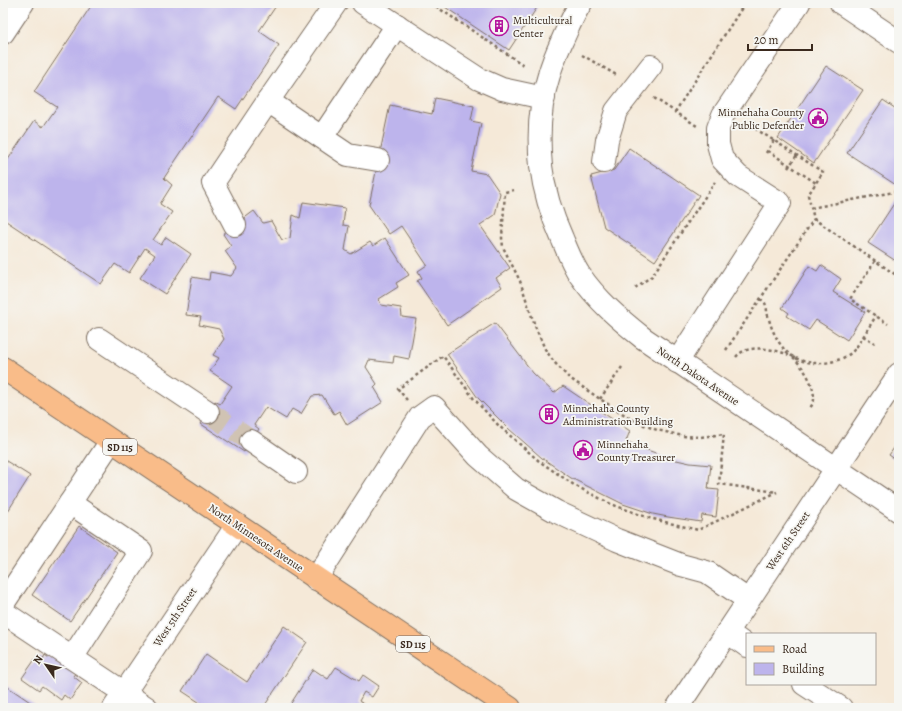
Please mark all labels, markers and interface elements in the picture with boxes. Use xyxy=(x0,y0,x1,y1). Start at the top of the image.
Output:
place label: Multicultural Center xyxy=(513,13,573,41)
building icon: Multicultural Center xyxy=(488,15,510,37)
scale bar xyxy=(748,26,812,52)
text: 20 m xyxy=(754,32,778,48)
place label: Minnehaha County Public Defender xyxy=(718,105,804,133)
public building icon: Minnehaha County Public Defender xyxy=(807,107,829,129)
street label: North Dakota Avenue xyxy=(654,343,742,409)
place label: Minnehaha County Administration Building xyxy=(562,401,674,429)
building icon: Minnehaha County Administration Building xyxy=(538,403,560,425)
place label: Minnehaha County Treasurer xyxy=(597,437,675,465)
road number: SD 115 xyxy=(103,439,137,455)
public building icon: Minnehaha County Treasurer xyxy=(572,439,594,461)
street label: North Minnesota Avenue xyxy=(205,500,307,576)
street label: West 6th Street xyxy=(762,508,814,574)
street label: West 5th Street xyxy=(149,584,200,650)
legend xyxy=(746,633,876,685)
road number: SD 115 xyxy=(396,636,430,652)
text: Road xyxy=(782,641,808,657)
north arrow xyxy=(26,645,66,685)
text: N xyxy=(30,652,47,667)
text: Building xyxy=(782,661,824,677)

